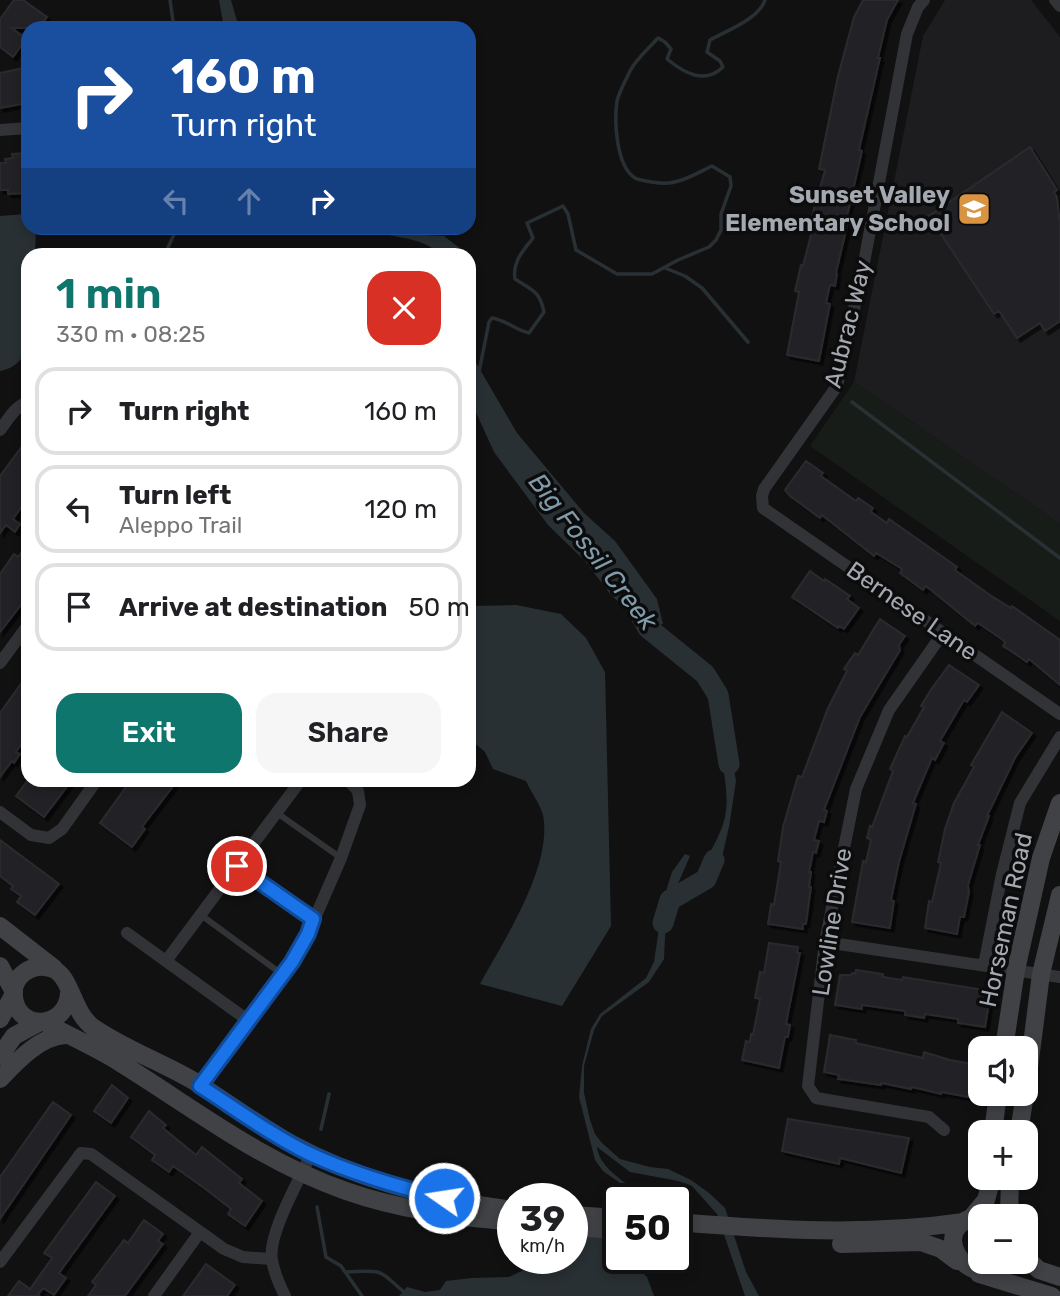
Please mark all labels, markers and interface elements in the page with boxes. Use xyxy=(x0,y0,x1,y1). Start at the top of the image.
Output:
text: 160 m xyxy=(171,47,316,105)
icon: right xyxy=(56,49,147,140)
text: Turn right xyxy=(171,106,316,144)
place label: Sunset Valley Elementary School xyxy=(725,181,950,237)
icon: left xyxy=(157,182,195,220)
icon: ahead xyxy=(230,182,268,220)
icon: right xyxy=(303,182,341,220)
school or university icon: Sunset Valley Elementary School xyxy=(955,190,993,228)
street label: Aubrac Way xyxy=(819,257,877,391)
text: 1 min xyxy=(56,269,162,319)
button: close xyxy=(367,271,441,345)
text: 330 m · 08:25 xyxy=(56,320,205,348)
icon: right xyxy=(60,392,98,430)
text: Turn right xyxy=(119,396,249,427)
text: 160 m xyxy=(364,396,437,427)
water label: Big Fossil Creek xyxy=(522,467,664,637)
text: Turn left xyxy=(119,480,231,511)
icon: left xyxy=(60,490,98,528)
text: 120 m xyxy=(365,494,437,525)
text: Aleppo Trail xyxy=(119,511,242,539)
street label: Bernese Lane xyxy=(841,556,983,666)
icon: arrive xyxy=(60,588,98,626)
text: Arrive at destination xyxy=(119,592,387,623)
text: 50 m xyxy=(408,592,470,623)
button: Exit xyxy=(56,693,242,773)
button: Share xyxy=(256,693,441,773)
street label: Horseman Road xyxy=(974,830,1038,1010)
pin xyxy=(207,836,267,896)
street label: Lowline Drive xyxy=(807,846,857,998)
icon: arrive xyxy=(218,847,256,885)
map controls xyxy=(968,1036,1038,1274)
button: sound xyxy=(968,1036,1038,1106)
button: + xyxy=(968,1120,1038,1190)
position arrow xyxy=(407,1161,481,1235)
speed limit sign: 50 xyxy=(602,1183,693,1274)
text: 39 xyxy=(520,1198,565,1240)
button: − xyxy=(968,1204,1038,1274)
text: km/h xyxy=(520,1235,565,1257)

